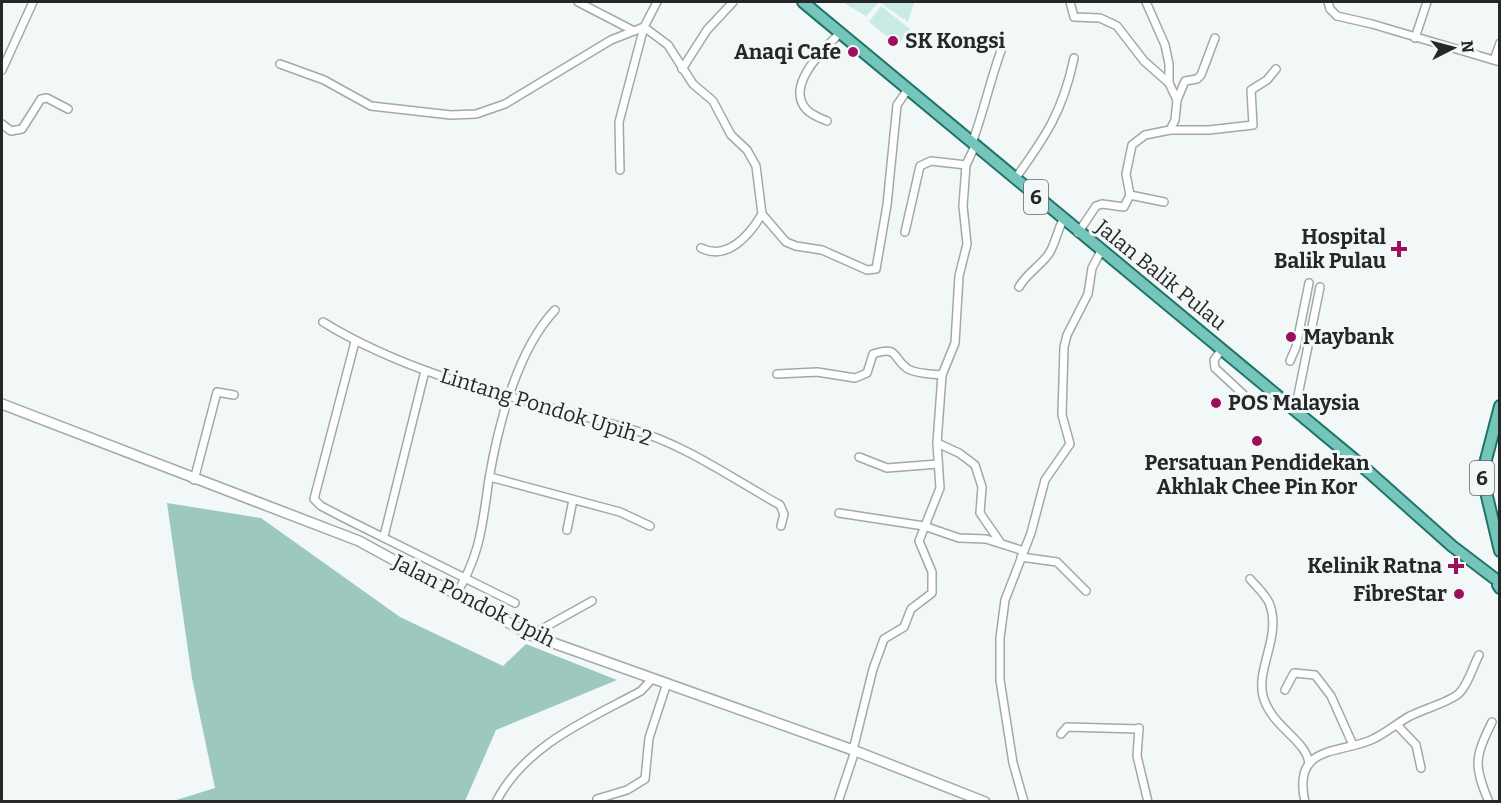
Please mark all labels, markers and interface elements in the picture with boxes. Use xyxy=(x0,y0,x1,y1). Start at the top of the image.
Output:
north arrow xyxy=(1423,18,1483,78)
place label: SK Kongsi xyxy=(905,28,1005,54)
marker: SK Kongsi xyxy=(886,34,900,48)
place label: Anaqi Cafe xyxy=(734,39,841,65)
text: N xyxy=(1457,39,1478,54)
marker: Anaqi Cafe xyxy=(846,45,860,59)
road number: 6 xyxy=(1024,180,1048,214)
street label: Jalan Balik Pulau xyxy=(1089,214,1232,336)
place label: Hospital Balik Pulau xyxy=(1274,224,1386,274)
marker: Hospital Balik Pulau xyxy=(1390,240,1408,258)
place label: Maybank xyxy=(1303,324,1395,350)
marker: Maybank xyxy=(1284,330,1298,344)
street label: Lintang Pondok Upih 2 xyxy=(437,362,655,452)
place label: POS Malaysia xyxy=(1228,390,1360,416)
marker: POS Malaysia xyxy=(1209,396,1223,410)
marker: Persatuan Pendidekan Akhlak Chee Pin Kor xyxy=(1250,434,1264,448)
place label: Persatuan Pendidekan Akhlak Chee Pin Kor xyxy=(1144,450,1370,500)
road number: 6 xyxy=(1470,461,1494,495)
street label: Jalan Pondok Upih xyxy=(388,548,559,653)
place label: Kelinik Ratna xyxy=(1307,553,1442,579)
marker: Kelinik Ratna xyxy=(1447,557,1465,575)
place label: FibreStar xyxy=(1353,581,1447,607)
marker: FibreStar xyxy=(1452,587,1466,601)

